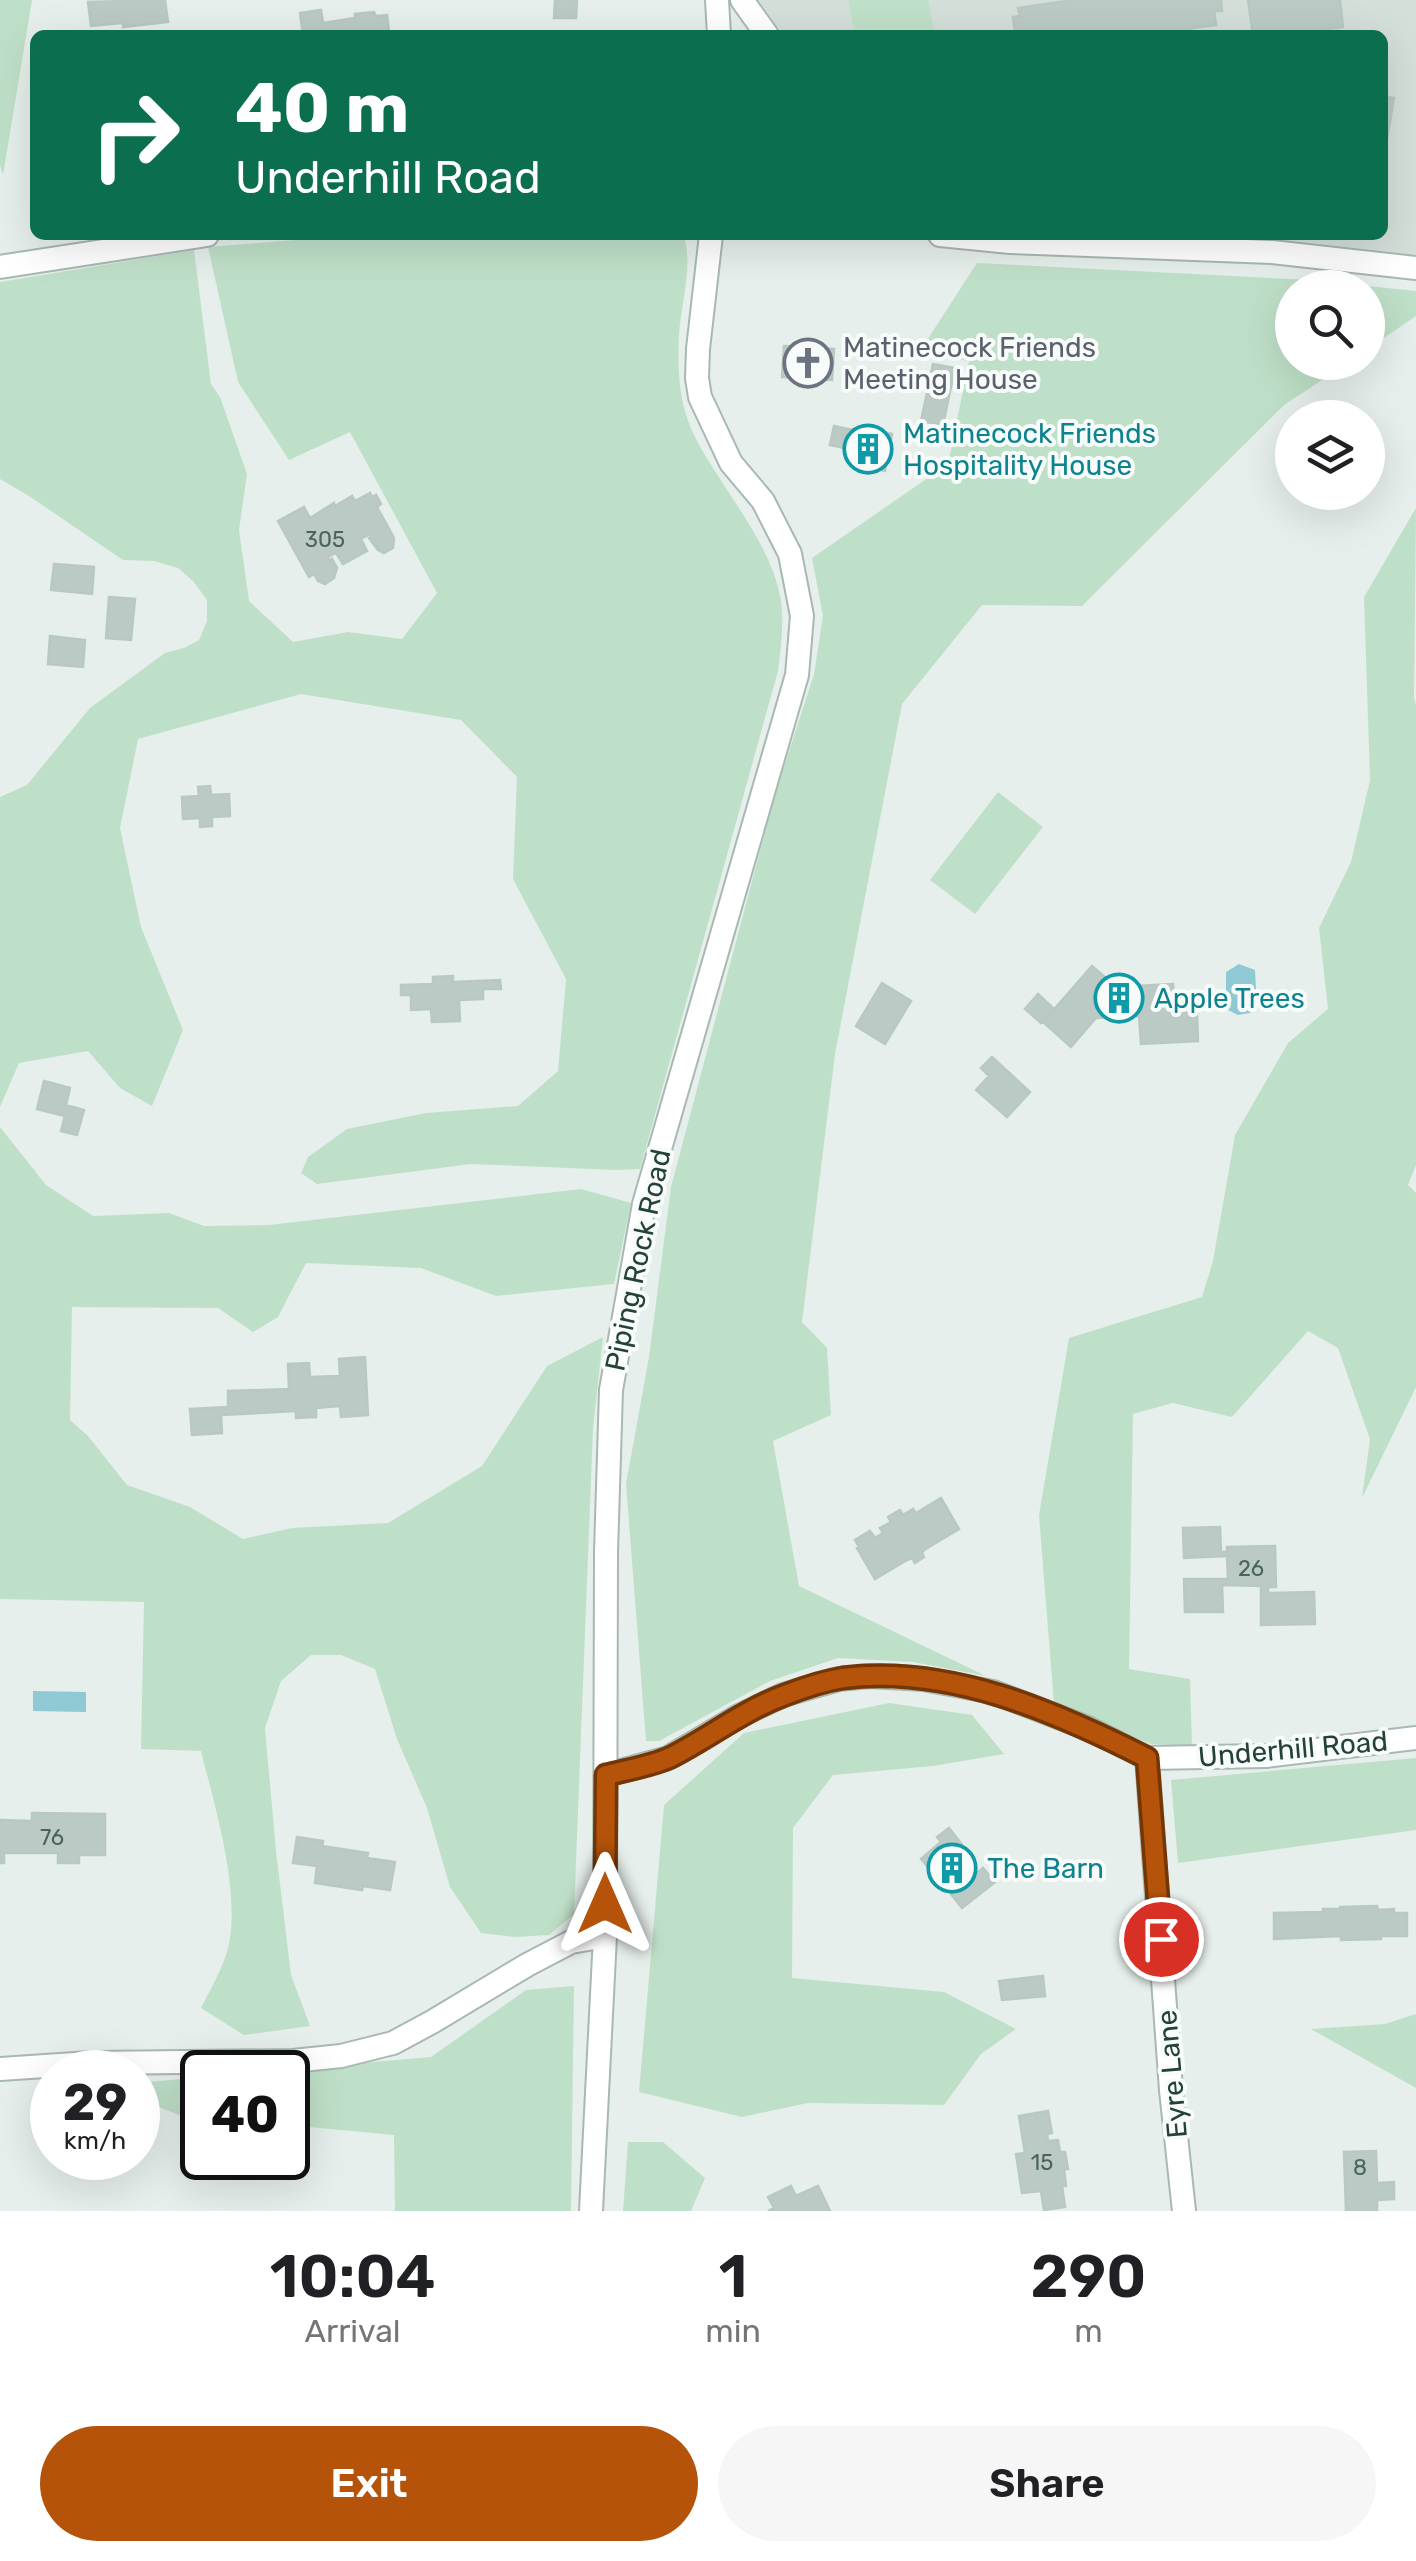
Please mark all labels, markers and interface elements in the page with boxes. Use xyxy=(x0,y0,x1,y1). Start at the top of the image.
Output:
text: 40 m xyxy=(235,67,409,150)
icon: right xyxy=(70,70,200,200)
text: Underhill Road xyxy=(235,151,541,204)
map controls xyxy=(1275,270,1385,510)
button: search xyxy=(1275,270,1385,380)
place label: Matinecock Friends Meeting House xyxy=(843,331,1096,396)
church icon: Matinecock Friends Meeting House xyxy=(782,337,834,389)
button: layers xyxy=(1275,400,1385,510)
place label: Matinecock Friends Hospitality House xyxy=(903,417,1156,482)
building icon: Matinecock Friends Hospitality House xyxy=(842,423,894,475)
house number: 305 xyxy=(305,526,345,553)
building icon: Apple Trees xyxy=(1093,972,1145,1024)
place label: Apple Trees xyxy=(1154,982,1305,1015)
street label: Piping Rock Road xyxy=(598,1146,678,1374)
house number: 26 xyxy=(1238,1555,1264,1582)
street label: Underhill Road xyxy=(1197,1724,1389,1774)
house number: 76 xyxy=(40,1824,64,1851)
building icon: The Barn xyxy=(926,1842,978,1894)
position arrow xyxy=(553,1852,657,1956)
place label: The Barn xyxy=(987,1852,1104,1885)
pin xyxy=(1119,1897,1204,1982)
icon: arrive xyxy=(1134,1912,1189,1967)
street label: Eyre Lane xyxy=(1150,2008,1194,2140)
speed limit sign: 40 xyxy=(180,2050,310,2180)
text: 29 xyxy=(63,2073,127,2133)
text: km/h xyxy=(64,2126,126,2155)
house number: 15 xyxy=(1031,2149,1053,2176)
house number: 8 xyxy=(1353,2154,1367,2181)
text: 10:04 xyxy=(270,2241,436,2312)
text: 1 xyxy=(719,2241,747,2312)
text: 290 xyxy=(1030,2241,1146,2312)
text: Arrival xyxy=(305,2312,401,2350)
text: min xyxy=(705,2312,761,2350)
text: m xyxy=(1074,2312,1103,2350)
button: Exit xyxy=(40,2426,698,2541)
button: Share xyxy=(718,2426,1376,2541)

